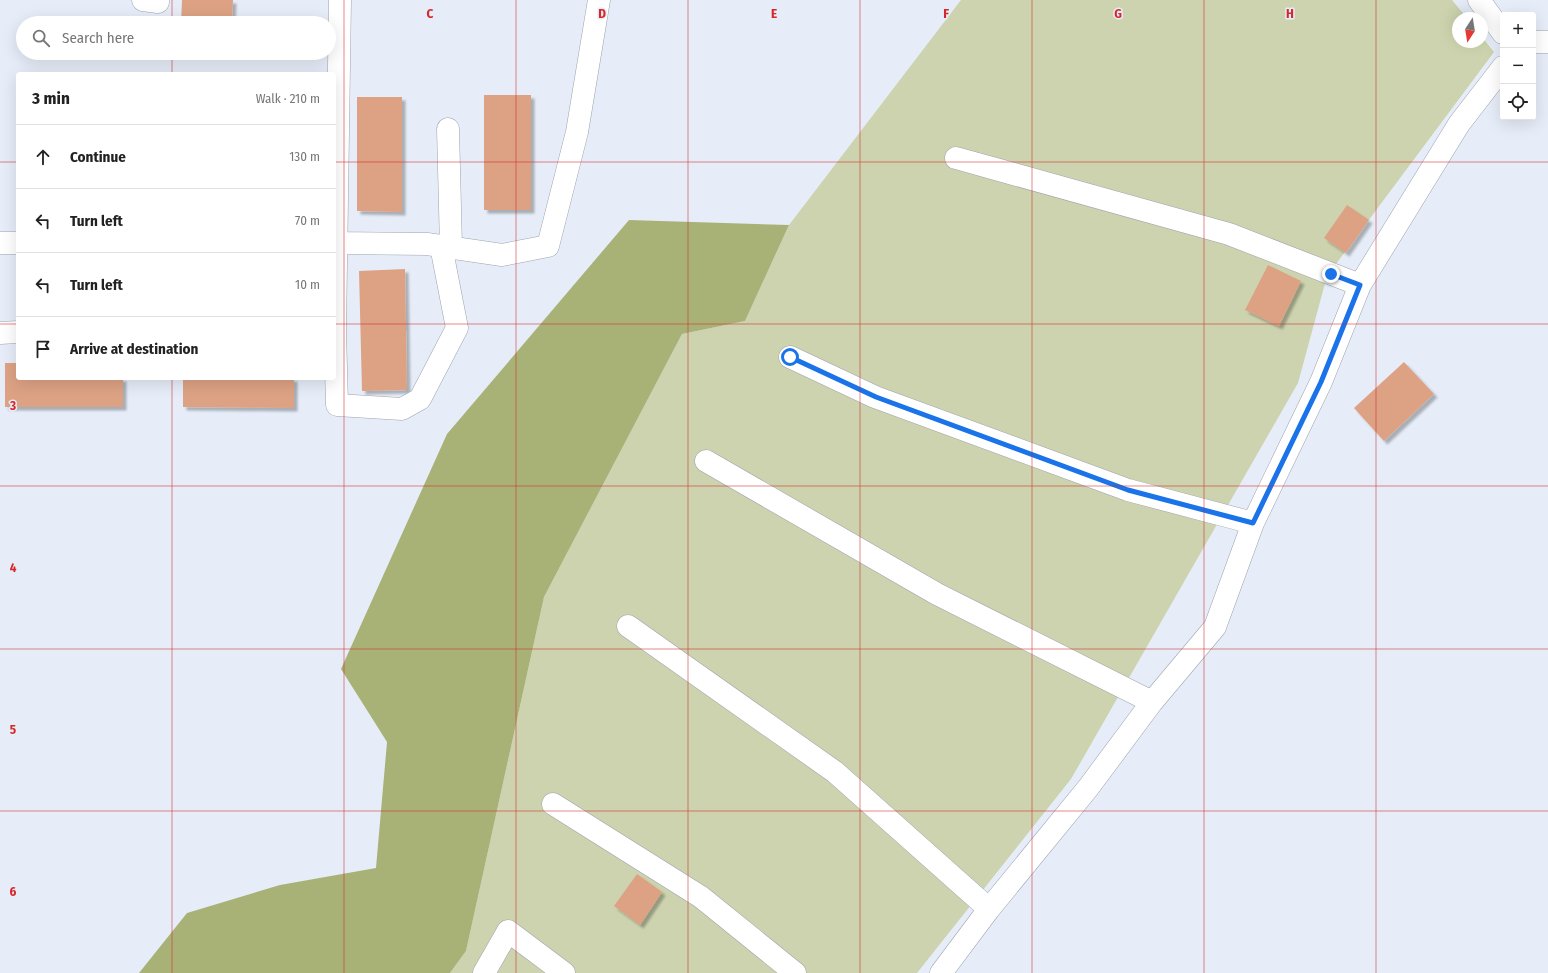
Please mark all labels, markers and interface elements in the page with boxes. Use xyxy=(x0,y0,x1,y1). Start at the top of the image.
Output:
text: C xyxy=(427,6,434,21)
text: D xyxy=(598,6,606,21)
text: E xyxy=(771,6,777,21)
text: F xyxy=(943,6,949,21)
text: G xyxy=(1114,6,1122,21)
text: H xyxy=(1286,6,1294,21)
north arrow xyxy=(1452,12,1488,48)
map controls xyxy=(1500,12,1536,120)
button: + xyxy=(1500,12,1536,48)
search box xyxy=(16,16,336,60)
icon: search xyxy=(30,27,52,49)
text: Search here xyxy=(62,29,134,47)
button: − xyxy=(1500,48,1536,84)
button: locate xyxy=(1500,84,1536,120)
text: 3 min xyxy=(32,88,70,109)
text: Walk · 210 m xyxy=(256,91,320,106)
icon: ahead xyxy=(32,146,54,168)
text: Continue xyxy=(70,148,126,166)
text: 130 m xyxy=(289,149,320,164)
icon: left xyxy=(32,210,54,232)
text: Turn left xyxy=(70,212,123,230)
text: 70 m xyxy=(295,213,320,228)
route end xyxy=(1322,265,1340,283)
icon: left xyxy=(32,274,54,296)
text: Turn left xyxy=(70,276,123,294)
text: 10 m xyxy=(295,277,320,292)
icon: arrive xyxy=(32,338,54,360)
text: Arrive at destination xyxy=(70,340,198,358)
route start xyxy=(781,348,799,366)
text: 3 xyxy=(9,398,16,413)
text: 4 xyxy=(10,560,17,575)
text: 5 xyxy=(10,722,16,737)
text: 6 xyxy=(10,884,17,899)

